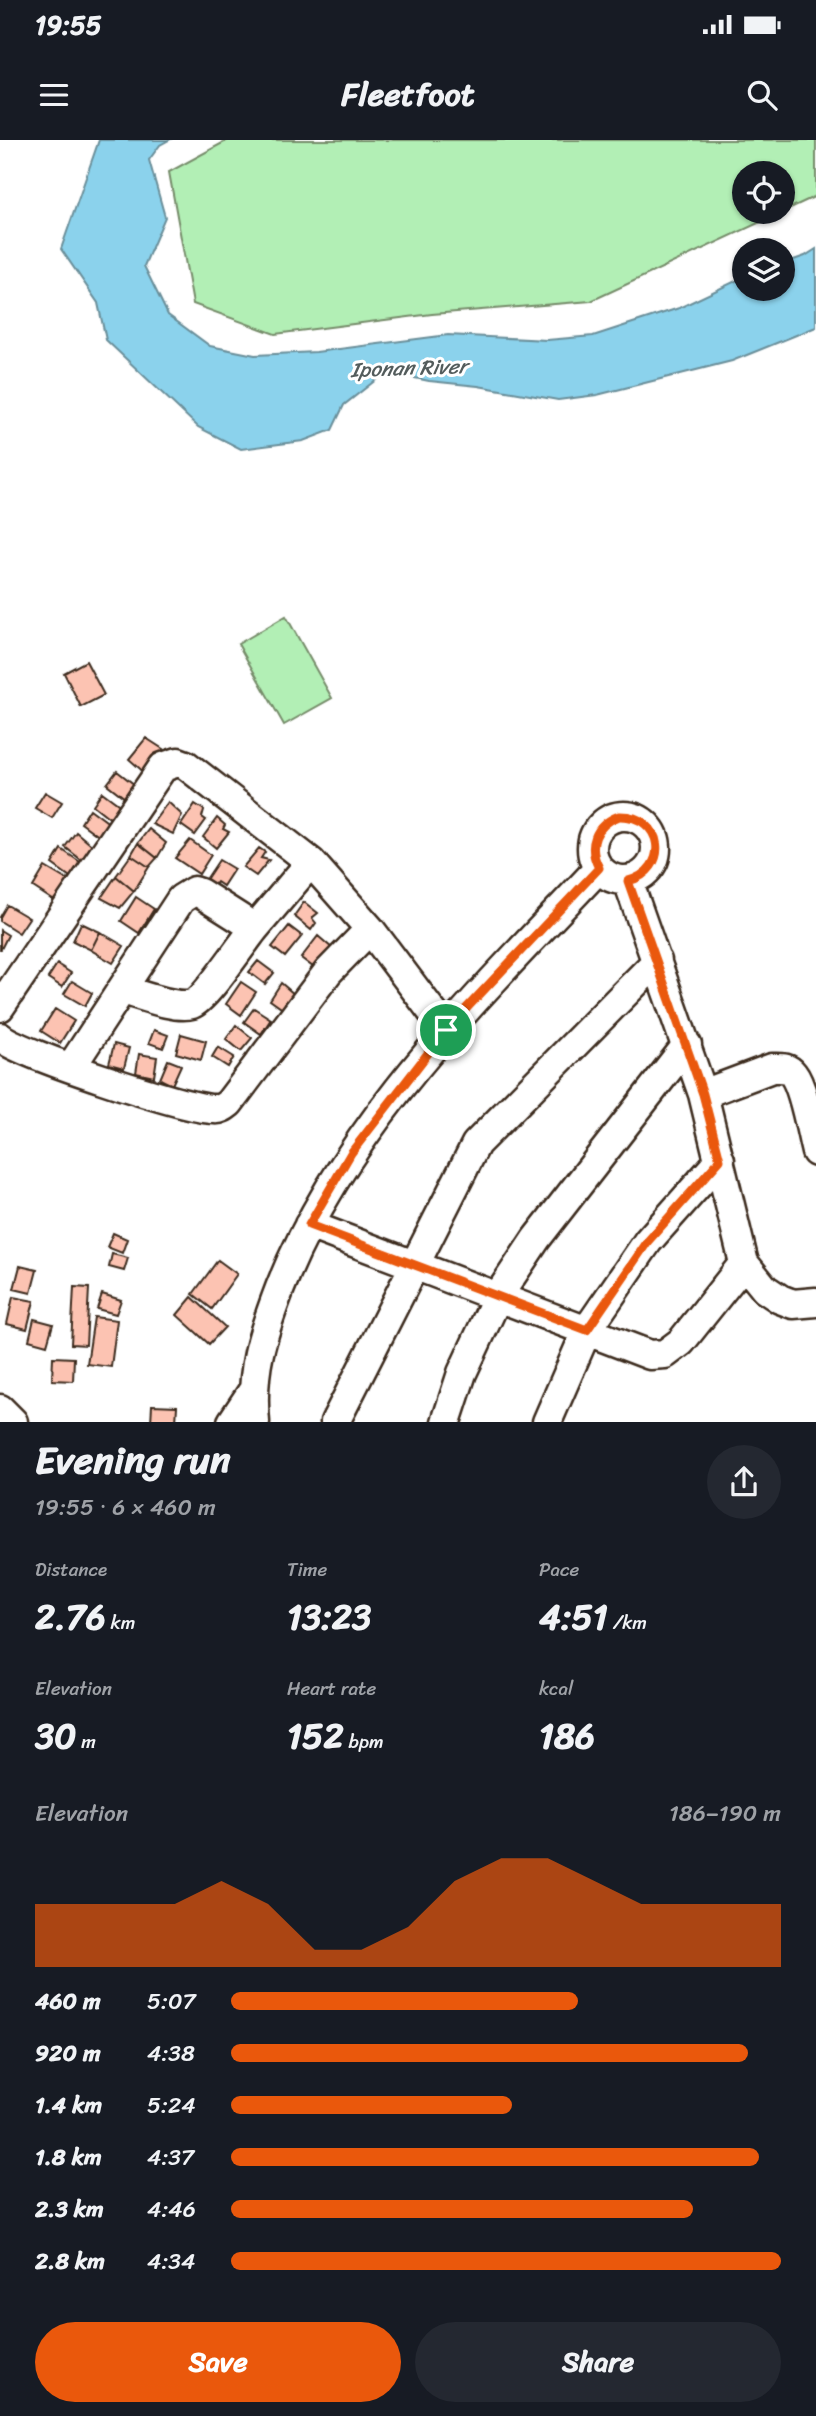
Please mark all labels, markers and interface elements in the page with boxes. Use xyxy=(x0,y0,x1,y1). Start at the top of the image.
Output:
text: 19:55 xyxy=(35,2,102,48)
text: Fleetfoot xyxy=(341,66,475,123)
icon: menu xyxy=(35,76,73,114)
icon: search xyxy=(743,76,781,114)
map controls xyxy=(732,161,795,301)
button: locate xyxy=(732,161,795,224)
button: layers xyxy=(732,238,795,301)
water label: Iponan River xyxy=(349,347,472,389)
pin xyxy=(416,1000,476,1060)
icon: arrive xyxy=(427,1011,465,1049)
text: Evening run xyxy=(35,1427,231,1494)
button: share xyxy=(707,1445,781,1519)
text: 19:55 · 6 × 460 m xyxy=(35,1487,216,1528)
text: Distance xyxy=(35,1553,107,1586)
text: Time xyxy=(287,1553,327,1586)
text: Pace xyxy=(539,1553,579,1586)
text: 2.76 xyxy=(35,1586,106,1648)
text: 13:23 xyxy=(287,1586,371,1648)
text: 4:51 xyxy=(539,1586,608,1648)
text: km xyxy=(106,1606,135,1639)
text: /km xyxy=(608,1606,647,1639)
text: Elevation xyxy=(35,1672,112,1705)
text: Heart rate xyxy=(287,1672,376,1705)
text: kcal xyxy=(539,1672,574,1705)
text: 30 xyxy=(35,1705,76,1767)
text: 152 xyxy=(287,1705,344,1767)
text: 186 xyxy=(539,1705,595,1767)
text: m xyxy=(76,1725,96,1758)
text: bpm xyxy=(344,1725,384,1758)
text: Elevation xyxy=(35,1793,128,1834)
text: 186–190 m xyxy=(669,1793,781,1834)
text: 460 m xyxy=(35,1981,101,2022)
text: 5:07 xyxy=(147,1981,196,2022)
text: 920 m xyxy=(35,2033,101,2074)
text: 4:38 xyxy=(147,2033,195,2074)
text: 1.4 km xyxy=(35,2085,102,2126)
text: 5:24 xyxy=(147,2085,196,2126)
text: 1.8 km xyxy=(35,2137,102,2178)
text: 4:37 xyxy=(147,2137,194,2178)
text: 2.3 km xyxy=(35,2189,104,2230)
text: 4:46 xyxy=(147,2189,196,2230)
text: 2.8 km xyxy=(35,2241,105,2282)
text: 4:34 xyxy=(147,2241,195,2282)
button: Save xyxy=(35,2322,401,2402)
button: Share xyxy=(415,2322,781,2402)

